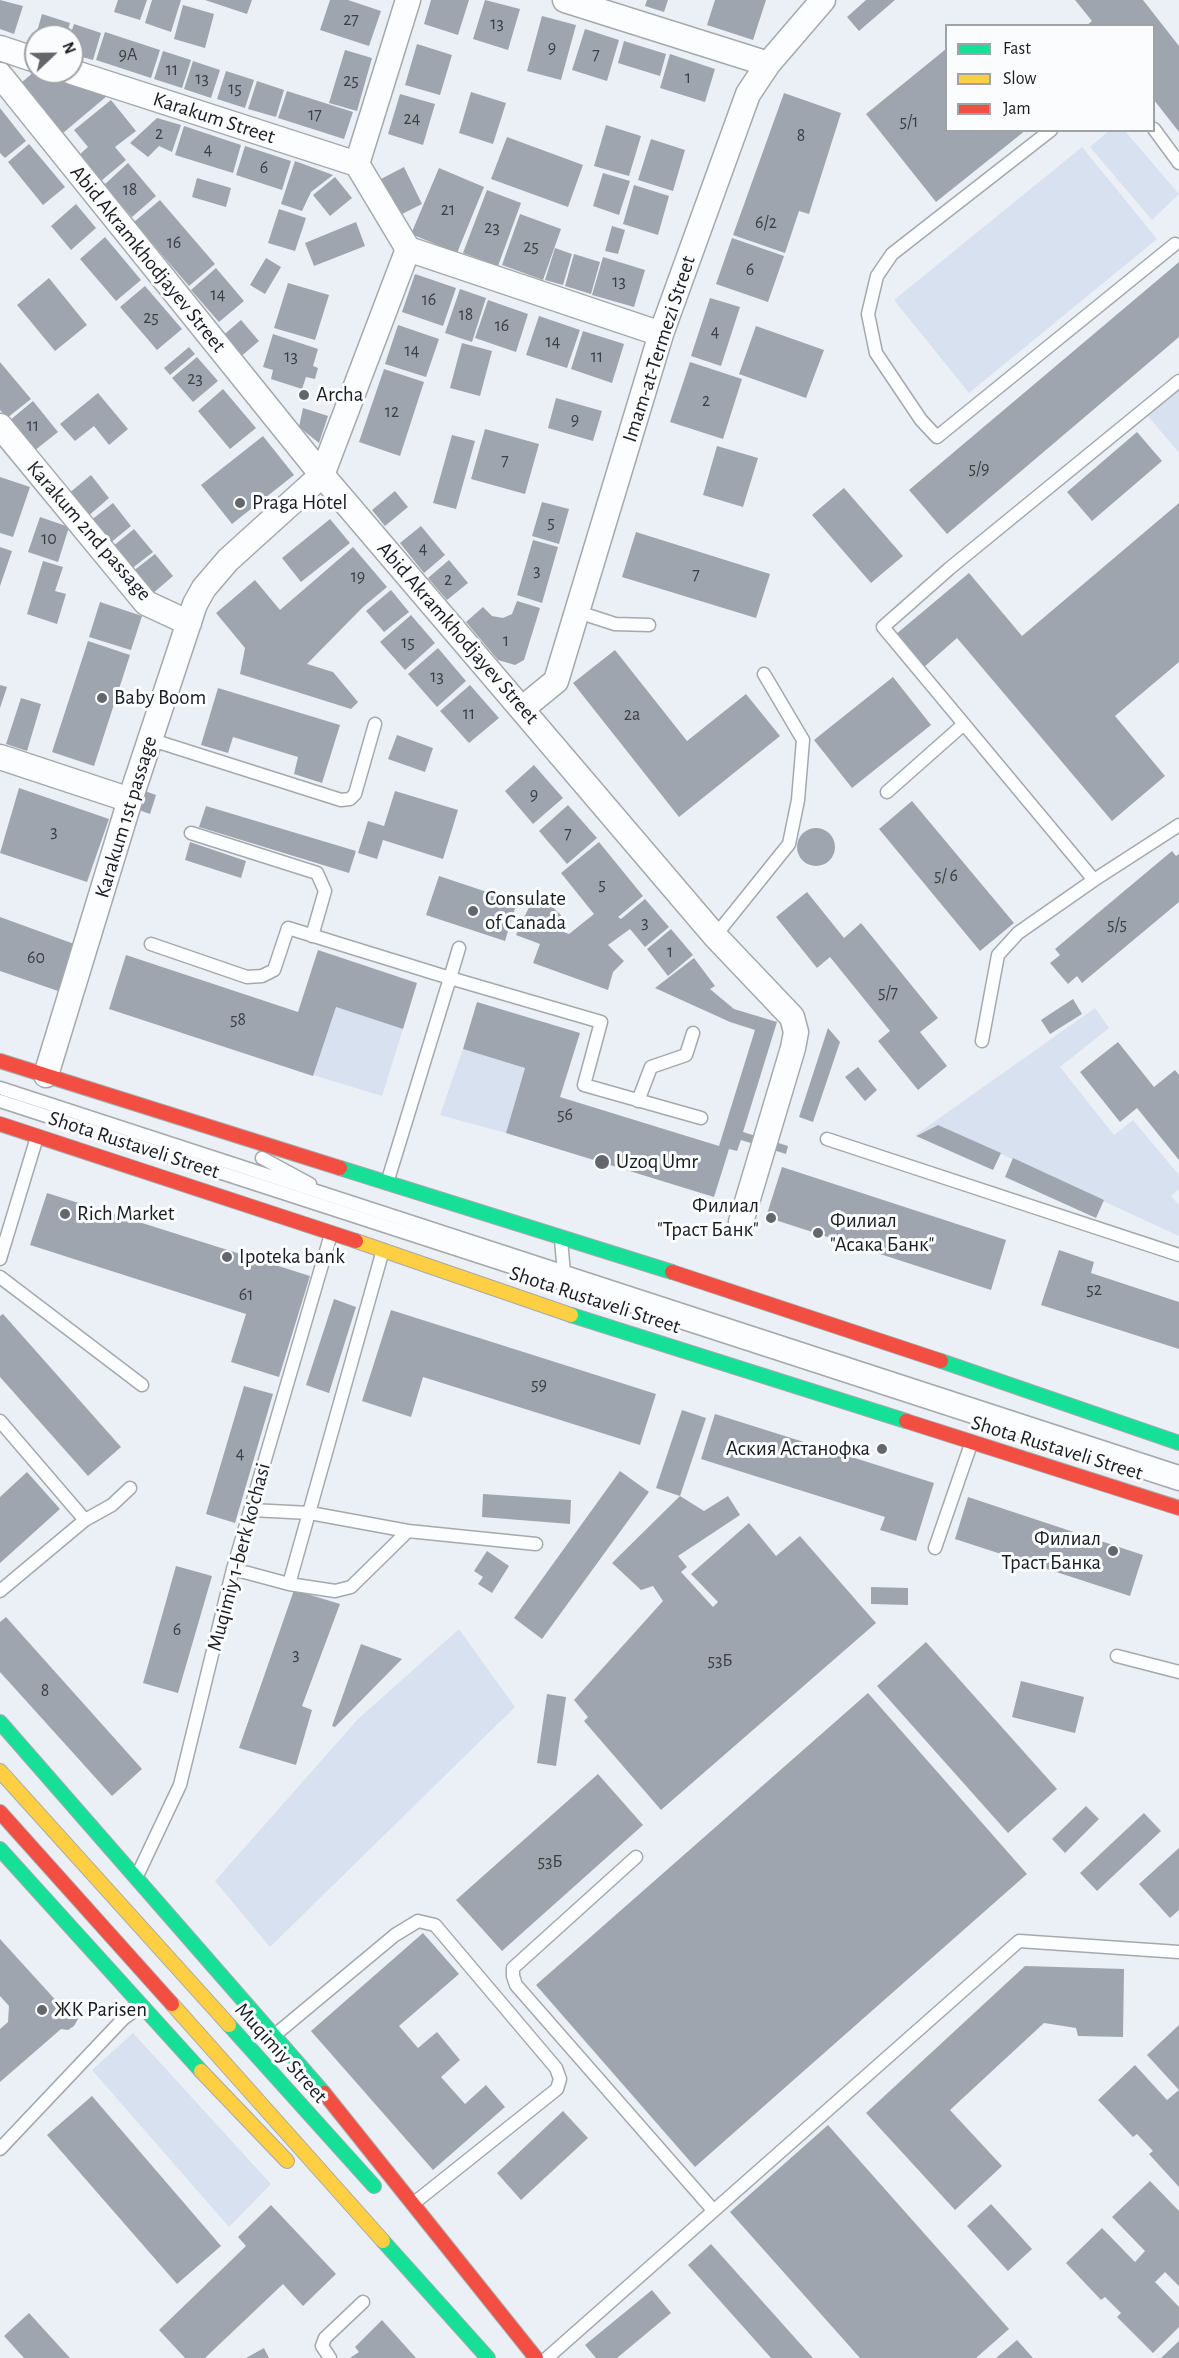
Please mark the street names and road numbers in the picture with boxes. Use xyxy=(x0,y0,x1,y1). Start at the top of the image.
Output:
street label: Karakum Street xyxy=(150,86,278,150)
street label: Abid Akramkhodjayev Street xyxy=(65,160,231,358)
street label: Imam-at-Termezi Street xyxy=(617,253,701,445)
street label: Karakum 2nd passage xyxy=(21,456,157,606)
street label: Abid Akramkhodjayev Street xyxy=(372,537,544,729)
street label: Karakum 1st passage xyxy=(89,733,163,901)
street label: Shota Rustaveli Street xyxy=(45,1106,223,1184)
street label: Shota Rustaveli Street xyxy=(506,1261,684,1339)
street label: Shota Rustaveli Street xyxy=(968,1410,1146,1486)
street label: Muqimiy 1-berk ko'chasi xyxy=(202,1460,276,1654)
street label: Muqimiy Street xyxy=(229,1998,333,2108)

